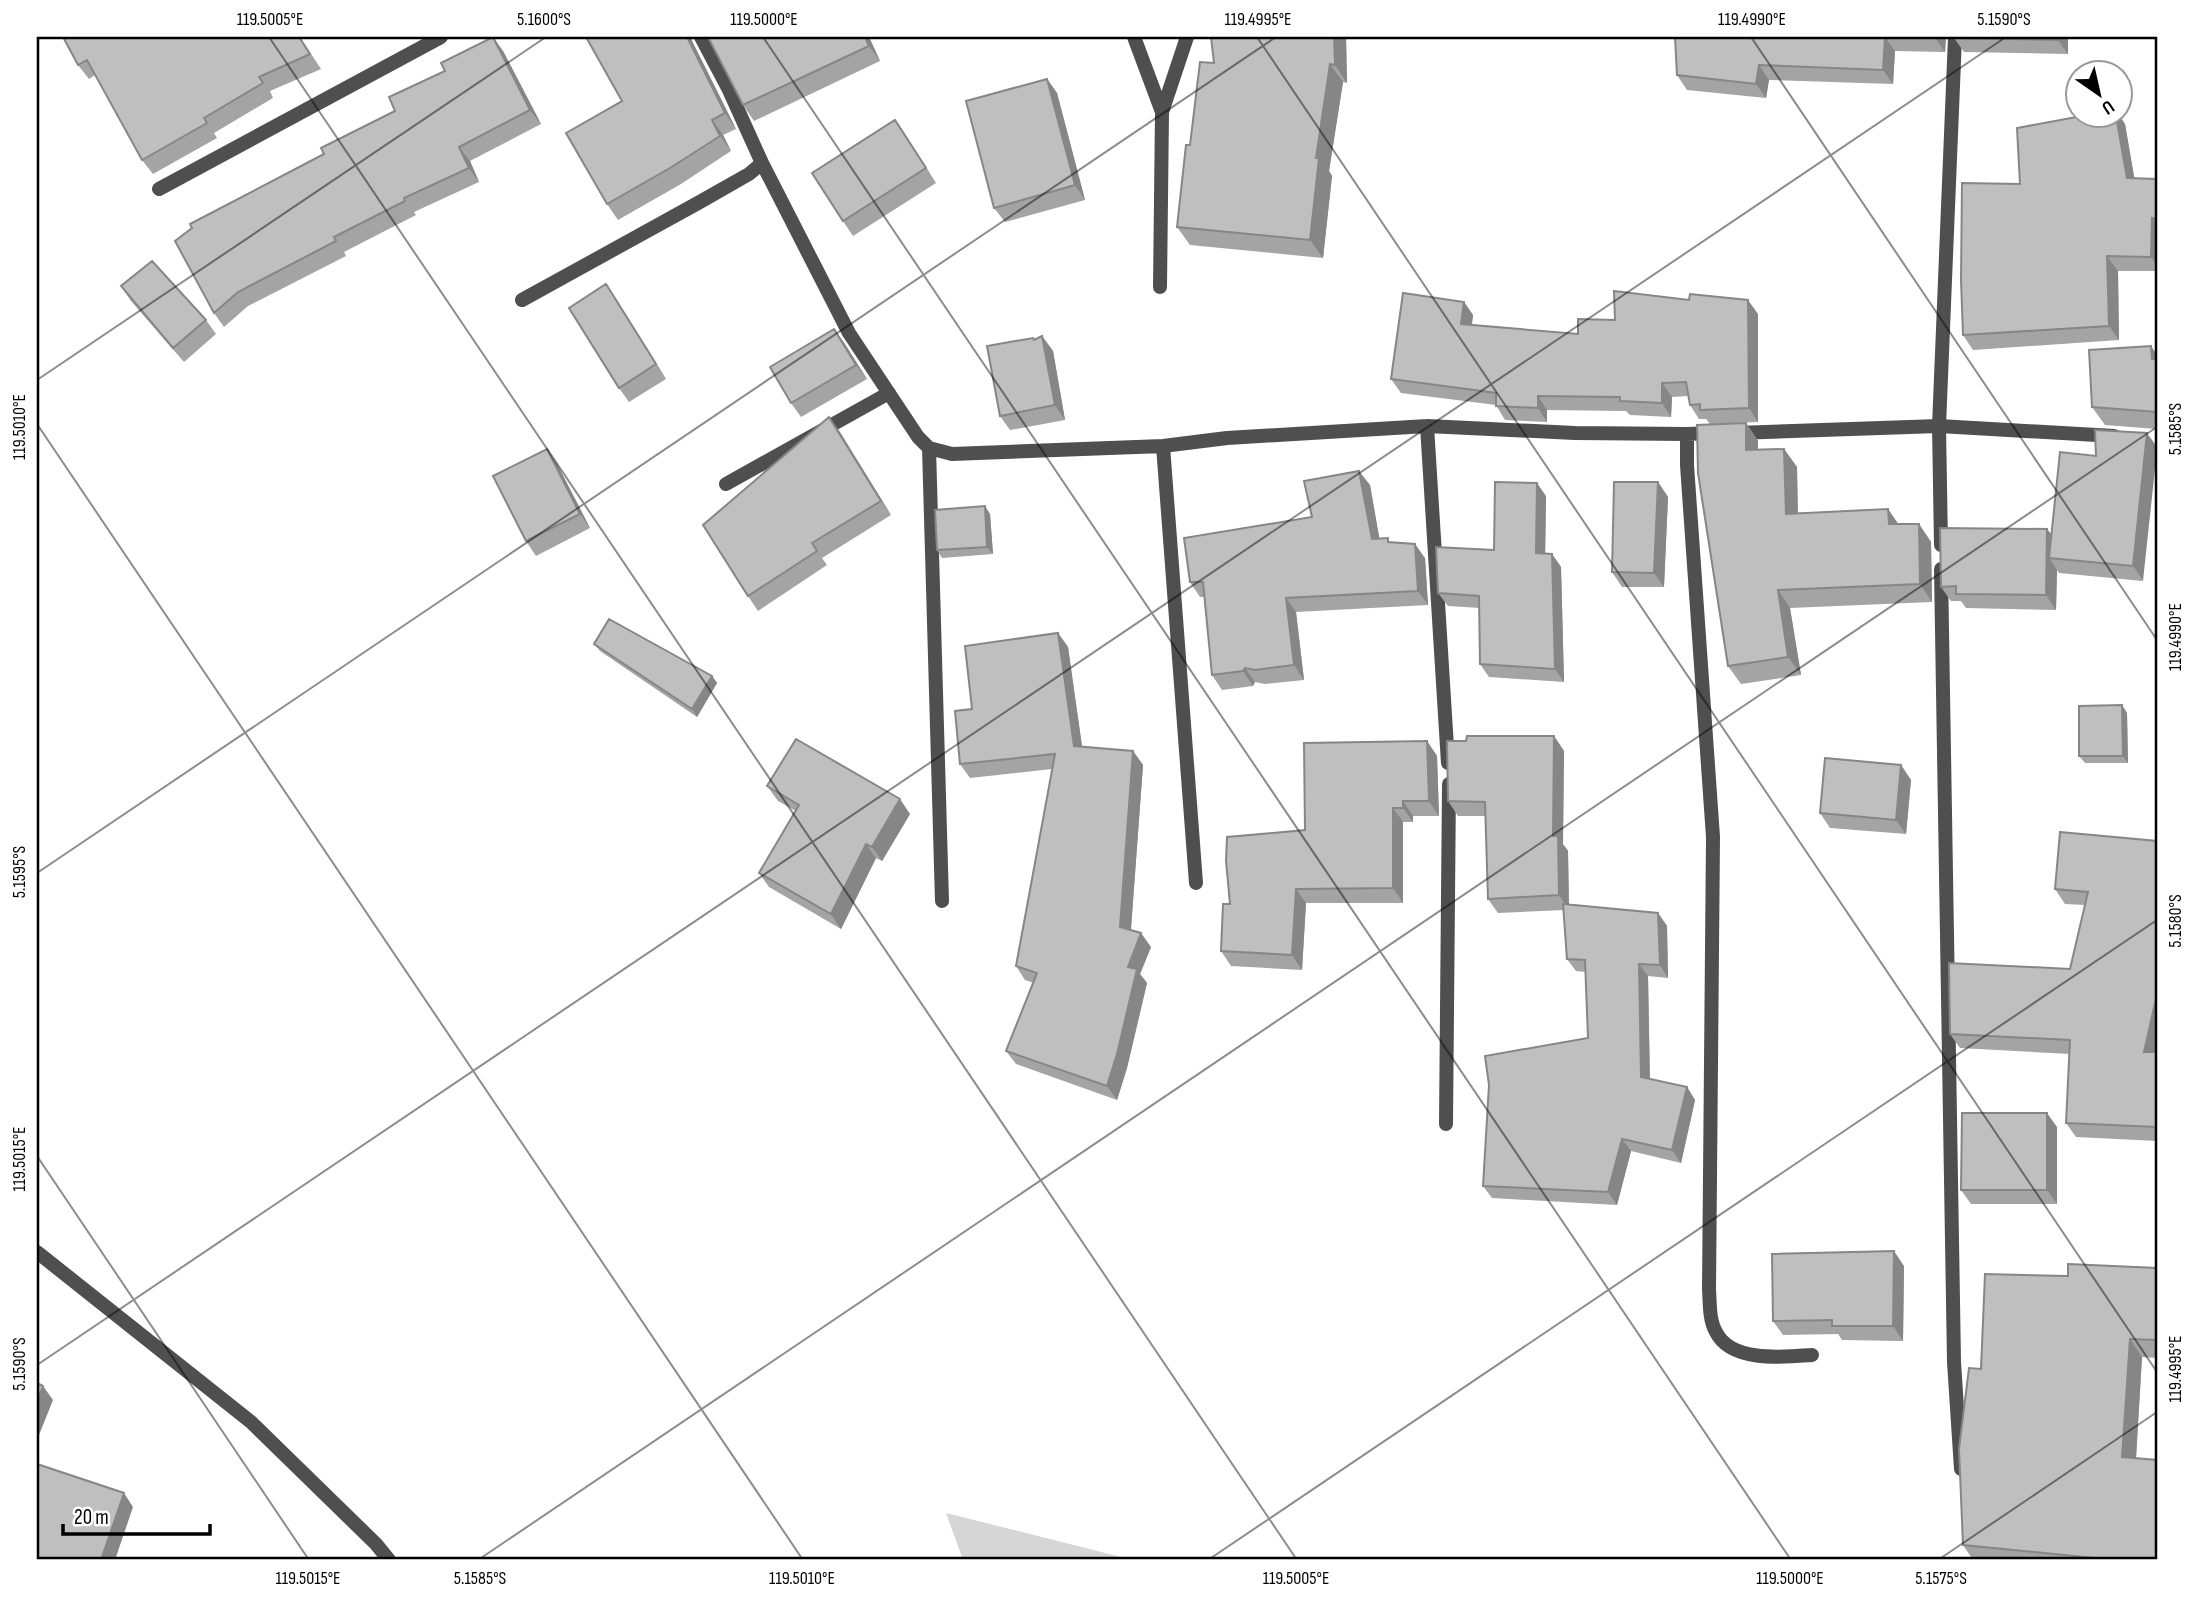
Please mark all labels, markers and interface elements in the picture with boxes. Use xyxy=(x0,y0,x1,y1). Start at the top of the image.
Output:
text: 119.5005°E xyxy=(237,9,303,30)
text: 5.1600°S xyxy=(517,9,571,30)
text: 119.5000°E xyxy=(730,9,798,30)
text: 119.4995°E xyxy=(1225,9,1292,30)
text: 119.4990°E xyxy=(1718,9,1786,30)
text: 5.1590°S xyxy=(1977,9,2031,30)
north arrow xyxy=(2064,60,2134,130)
text: U xyxy=(2097,95,2118,119)
text: 119.5010°E xyxy=(9,394,30,460)
text: 5.1585°S xyxy=(2165,402,2186,455)
text: 119.4990°E xyxy=(2165,603,2186,671)
text: 5.1595°S xyxy=(9,845,30,898)
text: 5.1580°S xyxy=(2165,894,2186,948)
text: 119.5015°E xyxy=(9,1127,30,1192)
text: 119.4995°E xyxy=(2165,1336,2186,1403)
text: 5.1590°S xyxy=(9,1337,30,1391)
scale bar xyxy=(63,1492,210,1536)
text: 20 m xyxy=(74,1505,109,1530)
text: 119.5015°E xyxy=(276,1568,341,1589)
text: 5.1585°S xyxy=(454,1568,507,1589)
text: 119.5010°E xyxy=(769,1568,835,1589)
text: 119.5005°E xyxy=(1263,1568,1329,1589)
text: 119.5000°E xyxy=(1756,1568,1824,1589)
text: 5.1575°S xyxy=(1915,1568,1967,1589)

